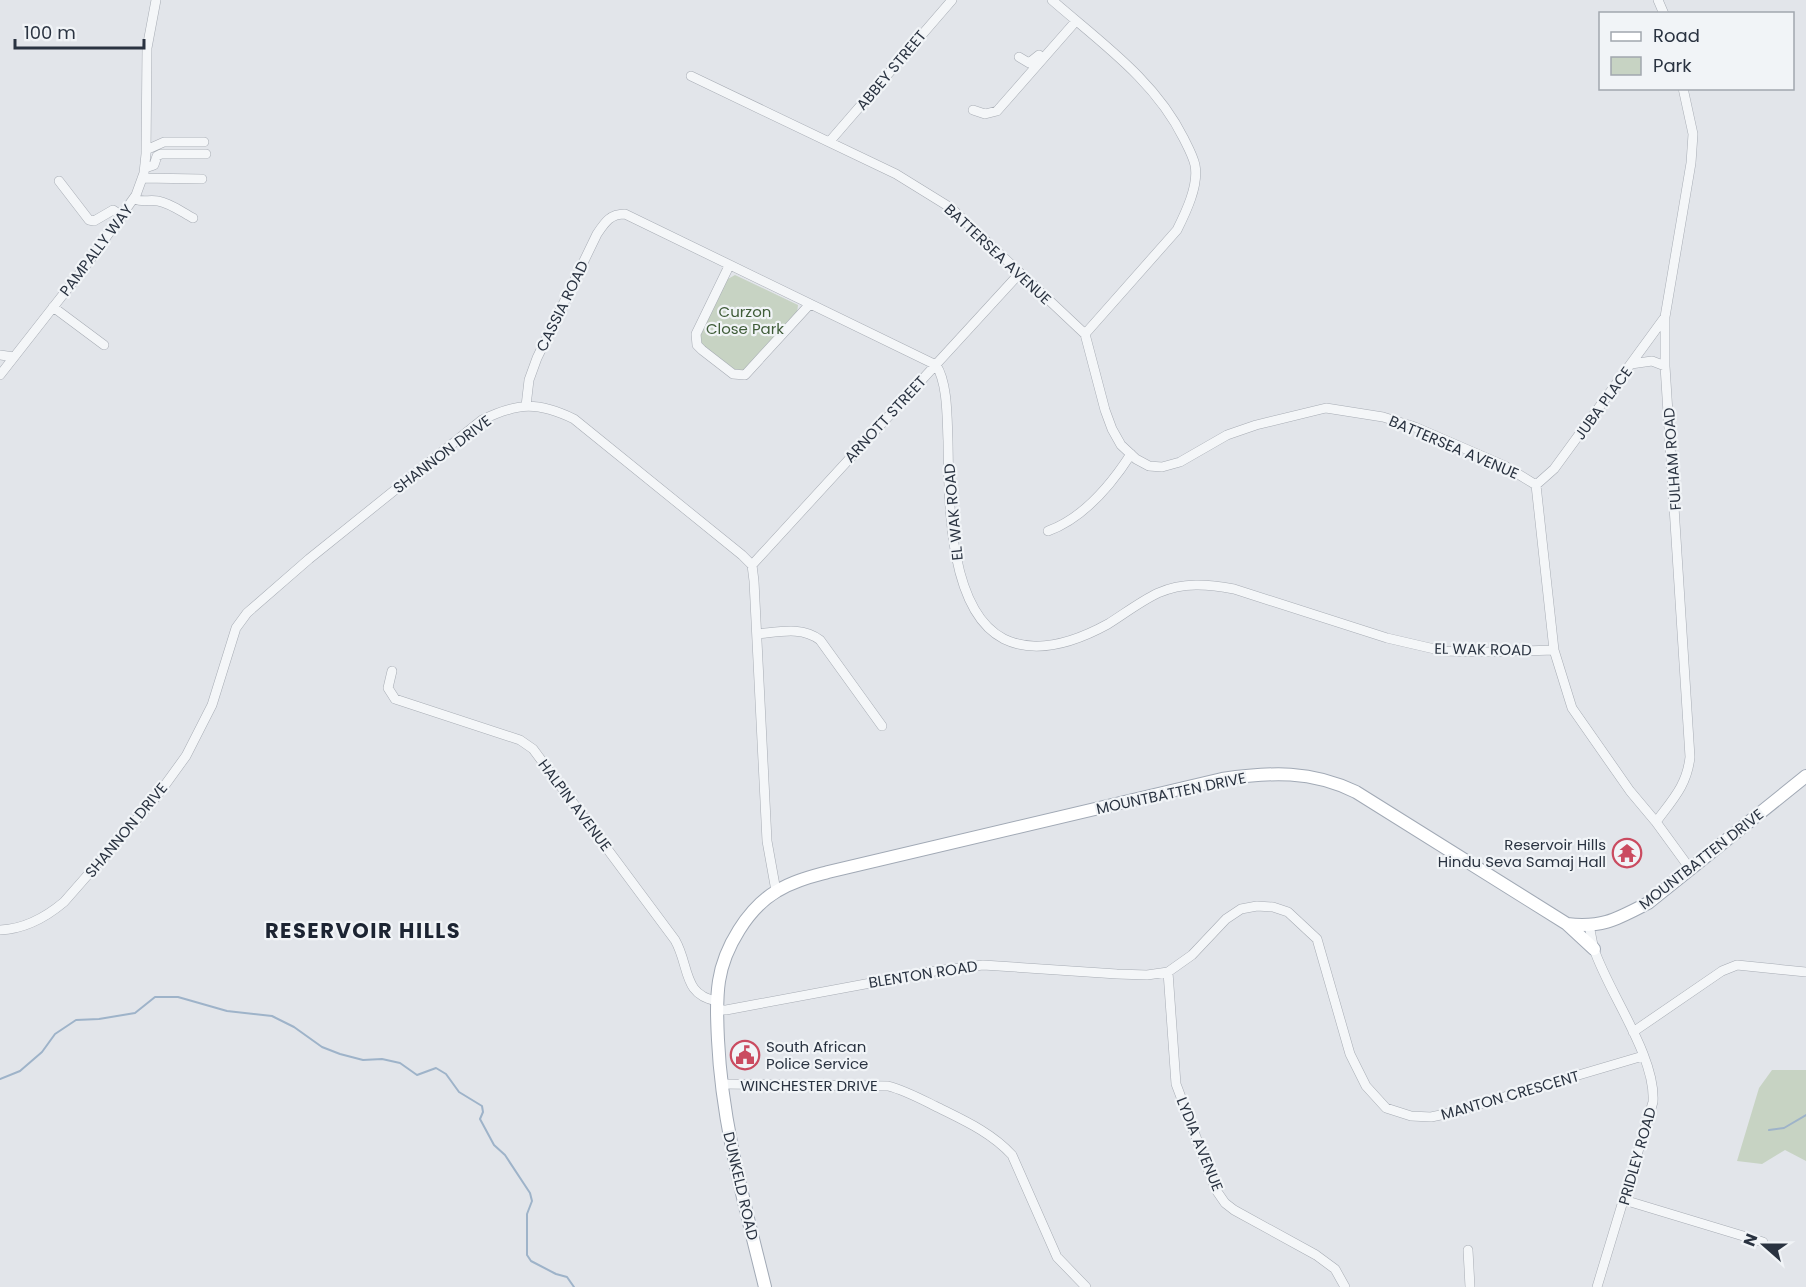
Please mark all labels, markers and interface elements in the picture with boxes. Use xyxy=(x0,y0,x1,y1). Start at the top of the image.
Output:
scale bar xyxy=(15,12,144,50)
legend xyxy=(1599,12,1794,90)
text: 100 m xyxy=(24,20,76,45)
text: Road xyxy=(1653,23,1700,48)
street label: ABBEY STREET xyxy=(851,26,931,114)
text: Park xyxy=(1653,53,1692,78)
street label: BATTERSEA AVENUE xyxy=(940,199,1056,309)
street label: PAMPALLY WAY xyxy=(55,200,138,300)
street label: CASSIA ROAD xyxy=(531,257,593,355)
park label: Curzon Close Park xyxy=(706,301,784,339)
street label: JUBA PLACE xyxy=(1569,362,1637,444)
street label: ARNOTT STREET xyxy=(839,371,931,467)
street label: FULHAM ROAD xyxy=(1658,407,1686,511)
street label: SHANNON DRIVE xyxy=(389,410,495,498)
street label: BATTERSEA AVENUE xyxy=(1386,410,1522,484)
street label: EL WAK ROAD xyxy=(938,462,968,562)
street label: EL WAK ROAD xyxy=(1434,638,1532,660)
street label: HALPIN AVENUE xyxy=(533,755,617,855)
street label: MOUNTBATTEN DRIVE xyxy=(1094,767,1248,819)
street label: SHANNON DRIVE xyxy=(80,778,172,882)
street label: MOUNTBATTEN DRIVE xyxy=(1634,804,1768,914)
place label: Reservoir Hills Hindu Seva Samaj Hall xyxy=(1438,834,1606,872)
temple icon: Reservoir Hills Hindu Seva Samaj Hall xyxy=(1611,837,1643,869)
district label: RESERVOIR HILLS xyxy=(265,916,461,945)
street label: BLENTON ROAD xyxy=(867,955,979,993)
place label: South African Police Service xyxy=(766,1036,868,1074)
public building icon: South African Police Service xyxy=(729,1039,761,1071)
street label: MANTON CRESCENT xyxy=(1438,1065,1582,1125)
street label: WINCHESTER DRIVE xyxy=(740,1075,878,1096)
street label: LYDIA AVENUE xyxy=(1172,1094,1228,1194)
street label: PRIDLEY ROAD xyxy=(1613,1105,1661,1207)
street label: DUNKELD ROAD xyxy=(718,1130,764,1242)
north arrow xyxy=(1734,1215,1794,1275)
text: N xyxy=(1738,1230,1763,1250)

